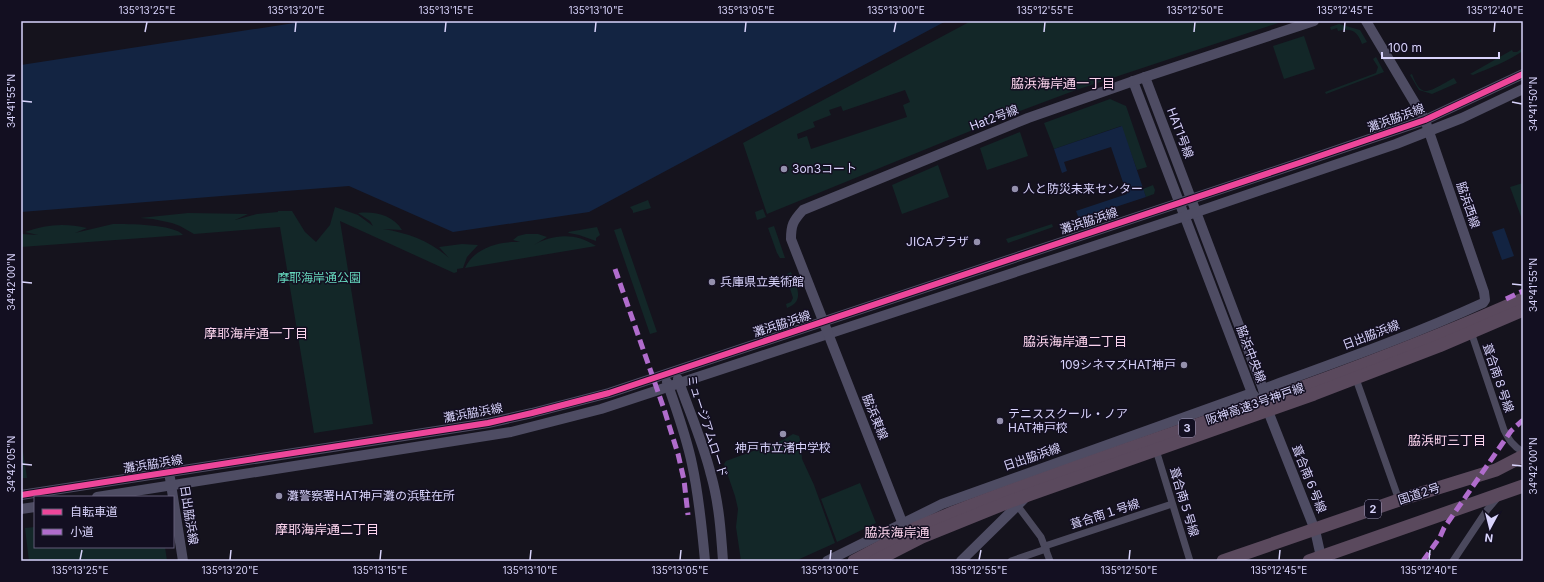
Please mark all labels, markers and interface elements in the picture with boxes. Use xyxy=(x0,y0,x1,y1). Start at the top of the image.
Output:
text: 135°13'25"E xyxy=(119,4,175,16)
text: 135°13'20"E xyxy=(267,4,325,16)
text: 135°13'15"E xyxy=(419,4,473,16)
text: 135°13'10"E xyxy=(568,4,624,16)
text: 135°13'05"E xyxy=(717,4,775,16)
text: 135°13'00"E xyxy=(867,4,925,16)
text: 135°12'55"E xyxy=(1017,4,1073,16)
text: 135°12'50"E xyxy=(1166,4,1224,16)
text: 135°12'45"E xyxy=(1317,4,1373,16)
text: 135°12'40"E xyxy=(1467,4,1523,16)
scale bar xyxy=(1382,34,1499,60)
text: 100 m xyxy=(1388,40,1422,55)
text: 34°41'55"N xyxy=(5,74,17,128)
district label: 脇浜海岸通一丁目 xyxy=(1011,75,1115,91)
text: 34°41'50"N xyxy=(1527,77,1539,131)
street label: 灘浜脇浜線 xyxy=(1365,100,1427,135)
street label: Hat2号線 xyxy=(967,101,1020,134)
street label: HAT1号線 xyxy=(1164,105,1197,160)
place label: 3on3コート xyxy=(792,161,857,176)
marker: 3on3コート xyxy=(779,164,789,174)
street label: 脇浜西線 xyxy=(1454,180,1483,230)
place label: 人と防災未来センター xyxy=(1023,181,1143,196)
marker: 人と防災未来センター xyxy=(1010,184,1020,194)
street label: 灘浜脇浜線 xyxy=(1058,204,1120,237)
place label: JICAプラザ xyxy=(906,234,969,249)
marker: JICAプラザ xyxy=(972,237,982,247)
text: 34°42'00"N xyxy=(5,254,17,310)
text: 34°41'55"N xyxy=(1527,258,1539,312)
park label: 摩耶海岸通公園 xyxy=(277,270,361,285)
place label: 兵庫県立美術館 xyxy=(720,274,804,289)
marker: 兵庫県立美術館 xyxy=(707,277,717,287)
street label: 灘浜脇浜線 xyxy=(751,307,813,340)
street label: 日出脇浜線 xyxy=(1340,317,1402,352)
street label: 脇浜中央線 xyxy=(1234,323,1269,385)
district label: 摩耶海岸通一丁目 xyxy=(204,325,308,341)
district label: 脇浜海岸通二丁目 xyxy=(1023,333,1127,349)
street label: 葺合南８号線 xyxy=(1480,341,1517,414)
place label: 109シネマズHAT神戸 xyxy=(1060,357,1176,372)
marker: 109シネマズHAT神戸 xyxy=(1179,360,1189,370)
street label: ミュージアムロード xyxy=(684,373,731,479)
street label: 阪神高速3号神戸線 xyxy=(1204,380,1306,427)
street label: 脇浜東線 xyxy=(860,392,891,442)
street label: 灘浜脇浜線 xyxy=(442,400,504,425)
place label: テニススクール・ノア HAT神戸校 xyxy=(1008,406,1128,435)
marker: テニススクール・ノア HAT神戸校 xyxy=(995,416,1005,426)
road number: 3 xyxy=(1179,419,1195,437)
marker: 神戸市立渚中学校 xyxy=(778,429,788,439)
district label: 脇浜町三丁目 xyxy=(1408,432,1486,448)
text: 34°42'05"N xyxy=(5,436,17,492)
text: 34°42'00"N xyxy=(1527,438,1539,494)
place label: 神戸市立渚中学校 xyxy=(735,440,831,455)
street label: 日出脇浜線 xyxy=(1001,440,1063,473)
street label: 葺合南６号線 xyxy=(1289,443,1330,515)
street label: 灘浜脇浜線 xyxy=(122,451,184,476)
street label: 葺合南５号線 xyxy=(1167,465,1202,538)
street label: 国道2号 xyxy=(1396,480,1442,507)
street label: 日出脇浜線 xyxy=(177,484,202,546)
place label: 灘警察署HAT神戸灘の浜駐在所 xyxy=(287,488,455,503)
marker: 灘警察署HAT神戸灘の浜駐在所 xyxy=(274,491,284,501)
street label: 葺合南１号線 xyxy=(1068,495,1141,532)
legend xyxy=(34,496,174,548)
road number: 2 xyxy=(1365,500,1381,518)
text: 自転車道 xyxy=(70,504,118,519)
north arrow xyxy=(1470,508,1510,548)
district label: 摩耶海岸通二丁目 xyxy=(275,521,379,537)
text: 小道 xyxy=(70,524,94,539)
district label: 脇浜海岸通 xyxy=(864,524,930,540)
text: N xyxy=(1484,530,1494,545)
text: 135°13'25"E xyxy=(52,564,108,576)
text: 135°13'20"E xyxy=(201,564,259,576)
text: 135°13'15"E xyxy=(353,564,407,576)
text: 135°13'10"E xyxy=(502,564,558,576)
text: 135°13'05"E xyxy=(651,564,709,576)
text: 135°13'00"E xyxy=(801,564,859,576)
text: 135°12'55"E xyxy=(951,564,1007,576)
text: 135°12'50"E xyxy=(1100,564,1158,576)
text: 135°12'45"E xyxy=(1251,564,1307,576)
text: 135°12'40"E xyxy=(1401,564,1457,576)

